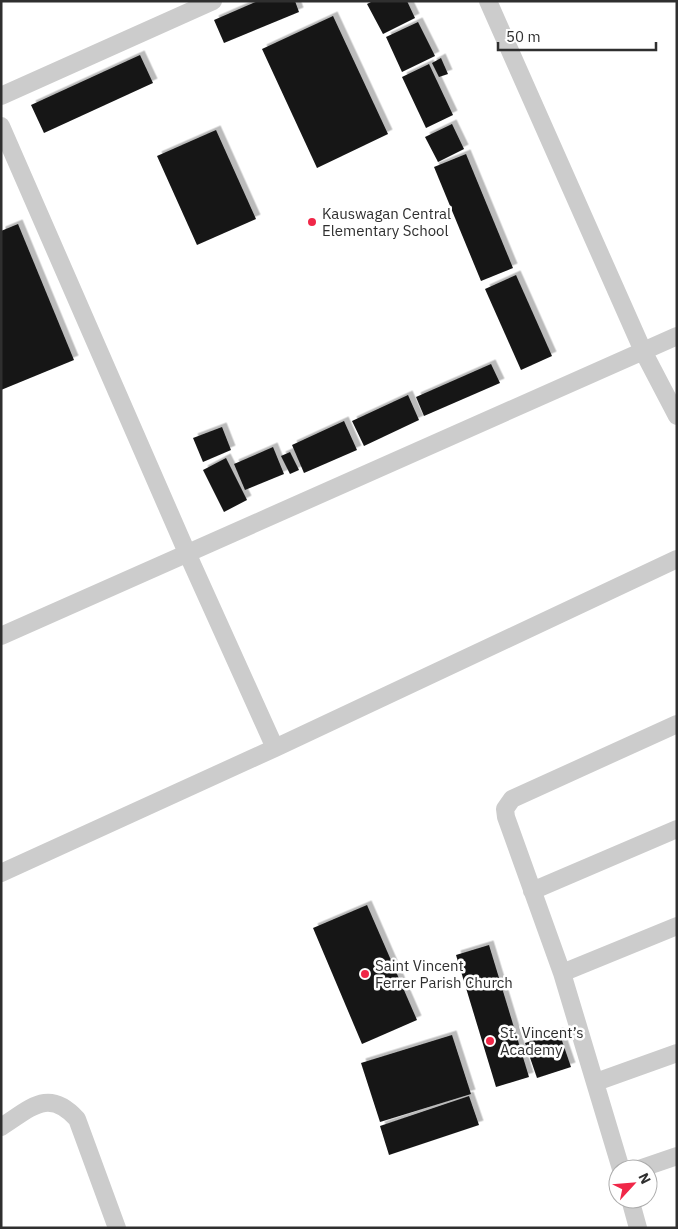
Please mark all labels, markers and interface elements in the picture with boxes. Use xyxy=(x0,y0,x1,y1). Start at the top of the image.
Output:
scale bar xyxy=(498,20,656,52)
text: 50 m xyxy=(506,27,541,46)
place label: Kauswagan Central Elementary School xyxy=(322,204,451,240)
marker: Kauswagan Central Elementary School xyxy=(306,216,318,228)
place label: Saint Vincent Ferrer Parish Church xyxy=(375,956,513,992)
marker: Saint Vincent Ferrer Parish Church xyxy=(359,968,371,980)
place label: St. Vincent’s Academy xyxy=(500,1023,583,1059)
marker: St. Vincent’s Academy xyxy=(484,1035,496,1047)
north arrow xyxy=(608,1159,658,1209)
text: N xyxy=(634,1170,655,1187)

